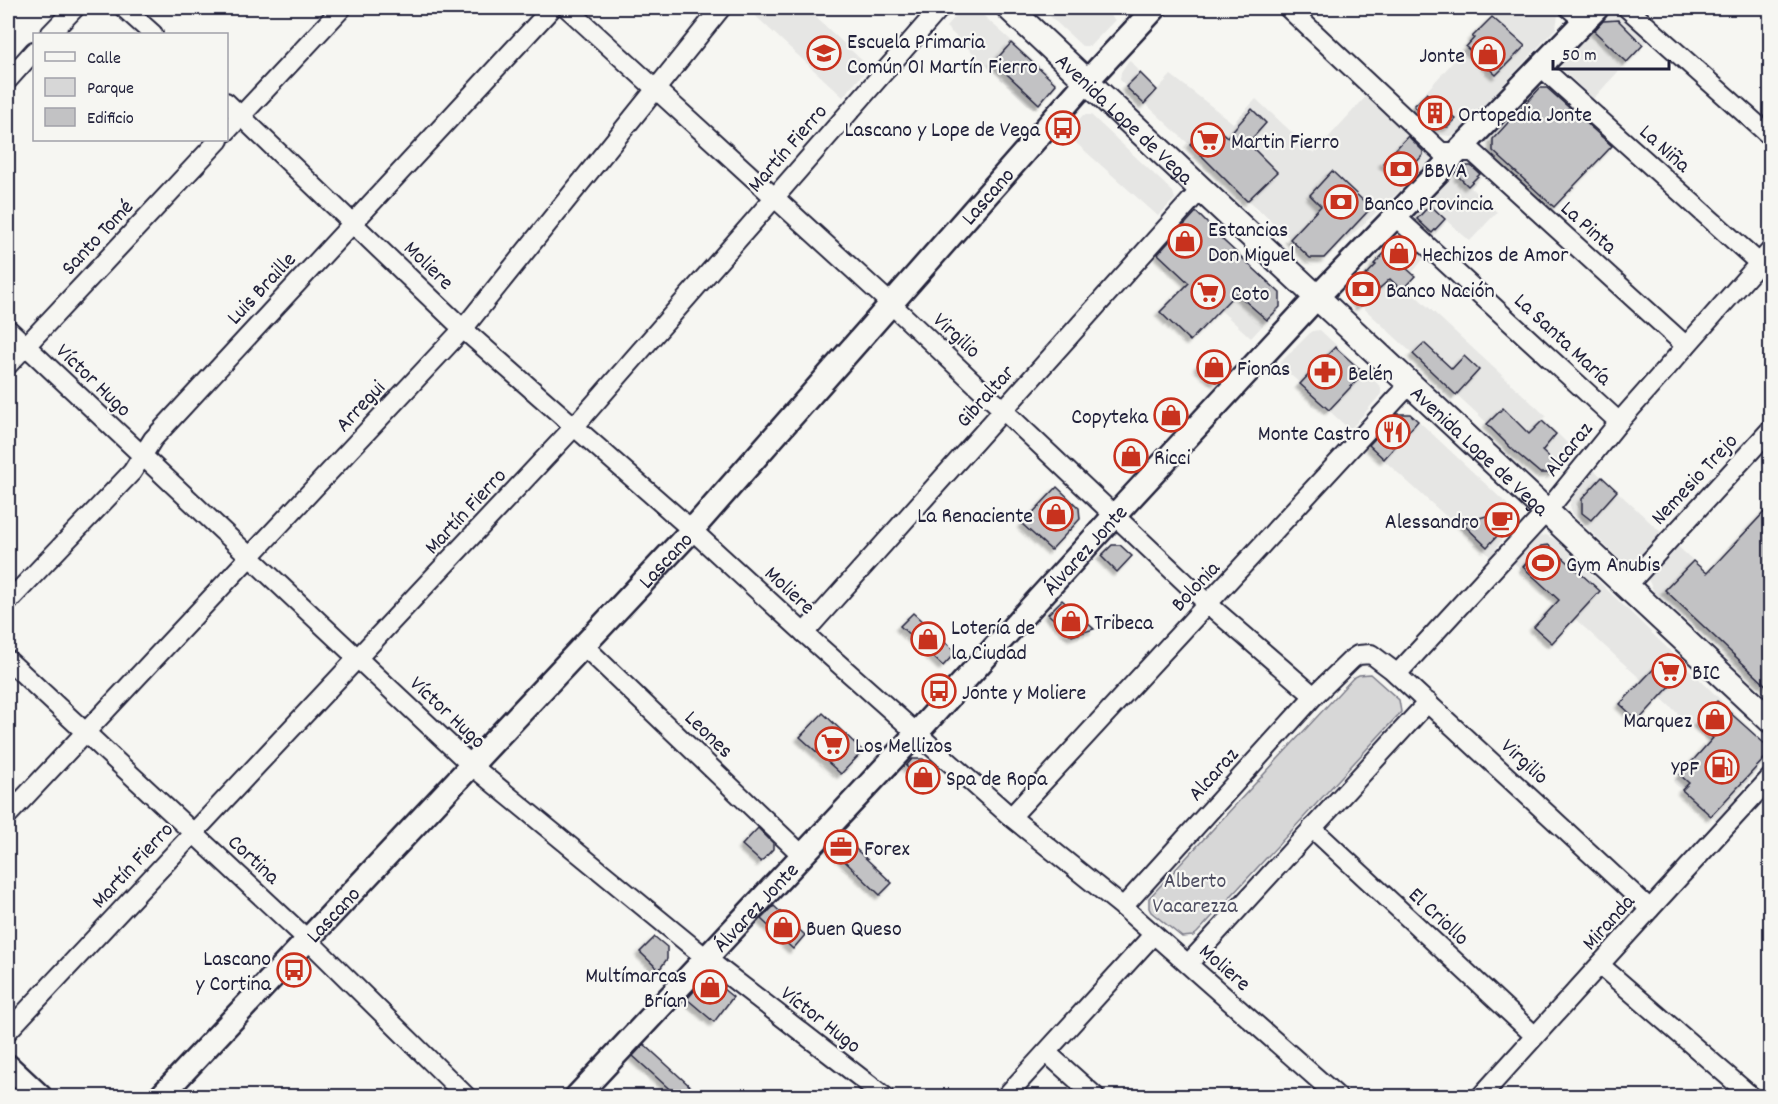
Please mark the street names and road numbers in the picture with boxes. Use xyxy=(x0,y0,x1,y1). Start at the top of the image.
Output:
street label: Avenida Lope de Vega xyxy=(1047,47,1200,194)
street label: Martín Fierro xyxy=(741,98,836,200)
street label: La Niña xyxy=(1631,118,1697,182)
street label: Lascano xyxy=(955,162,1023,233)
street label: Santo Tomé xyxy=(55,193,142,283)
street label: La Pinta xyxy=(1552,195,1623,263)
street label: Moliere xyxy=(395,235,460,298)
street label: Luis Braille xyxy=(221,246,305,333)
street label: La Santa María xyxy=(1506,287,1618,395)
street label: Virgilio xyxy=(925,306,986,367)
street label: Víctor Hugo xyxy=(48,337,137,426)
street label: Gibraltar xyxy=(950,358,1024,436)
street label: Arregui xyxy=(329,374,394,440)
street label: Avenida Lope de Vega xyxy=(1402,380,1555,525)
street label: Alcaraz xyxy=(1538,415,1602,485)
street label: Nemesio Trejo xyxy=(1645,428,1746,533)
street label: Martín Fierro xyxy=(418,462,515,563)
street label: Álvarez Jonte xyxy=(1037,499,1136,604)
street label: Lascano xyxy=(633,526,702,597)
street label: Bolonia xyxy=(1165,554,1229,620)
street label: Moliere xyxy=(756,560,821,623)
street label: Víctor Hugo xyxy=(401,670,492,757)
street label: Leones xyxy=(676,704,739,767)
street label: Virgilio xyxy=(1493,732,1554,793)
street label: Alcaraz xyxy=(1182,741,1248,809)
street label: Martín Fierro xyxy=(85,816,182,917)
street label: Cortina xyxy=(220,828,286,893)
street label: Álvarez Jonte xyxy=(707,857,807,961)
street label: Lascano xyxy=(300,881,369,951)
street label: El Criollo xyxy=(1400,881,1475,954)
street label: Miranda xyxy=(1576,888,1644,958)
street label: Moliere xyxy=(1191,937,1256,1000)
street label: Víctor Hugo xyxy=(773,979,867,1062)

